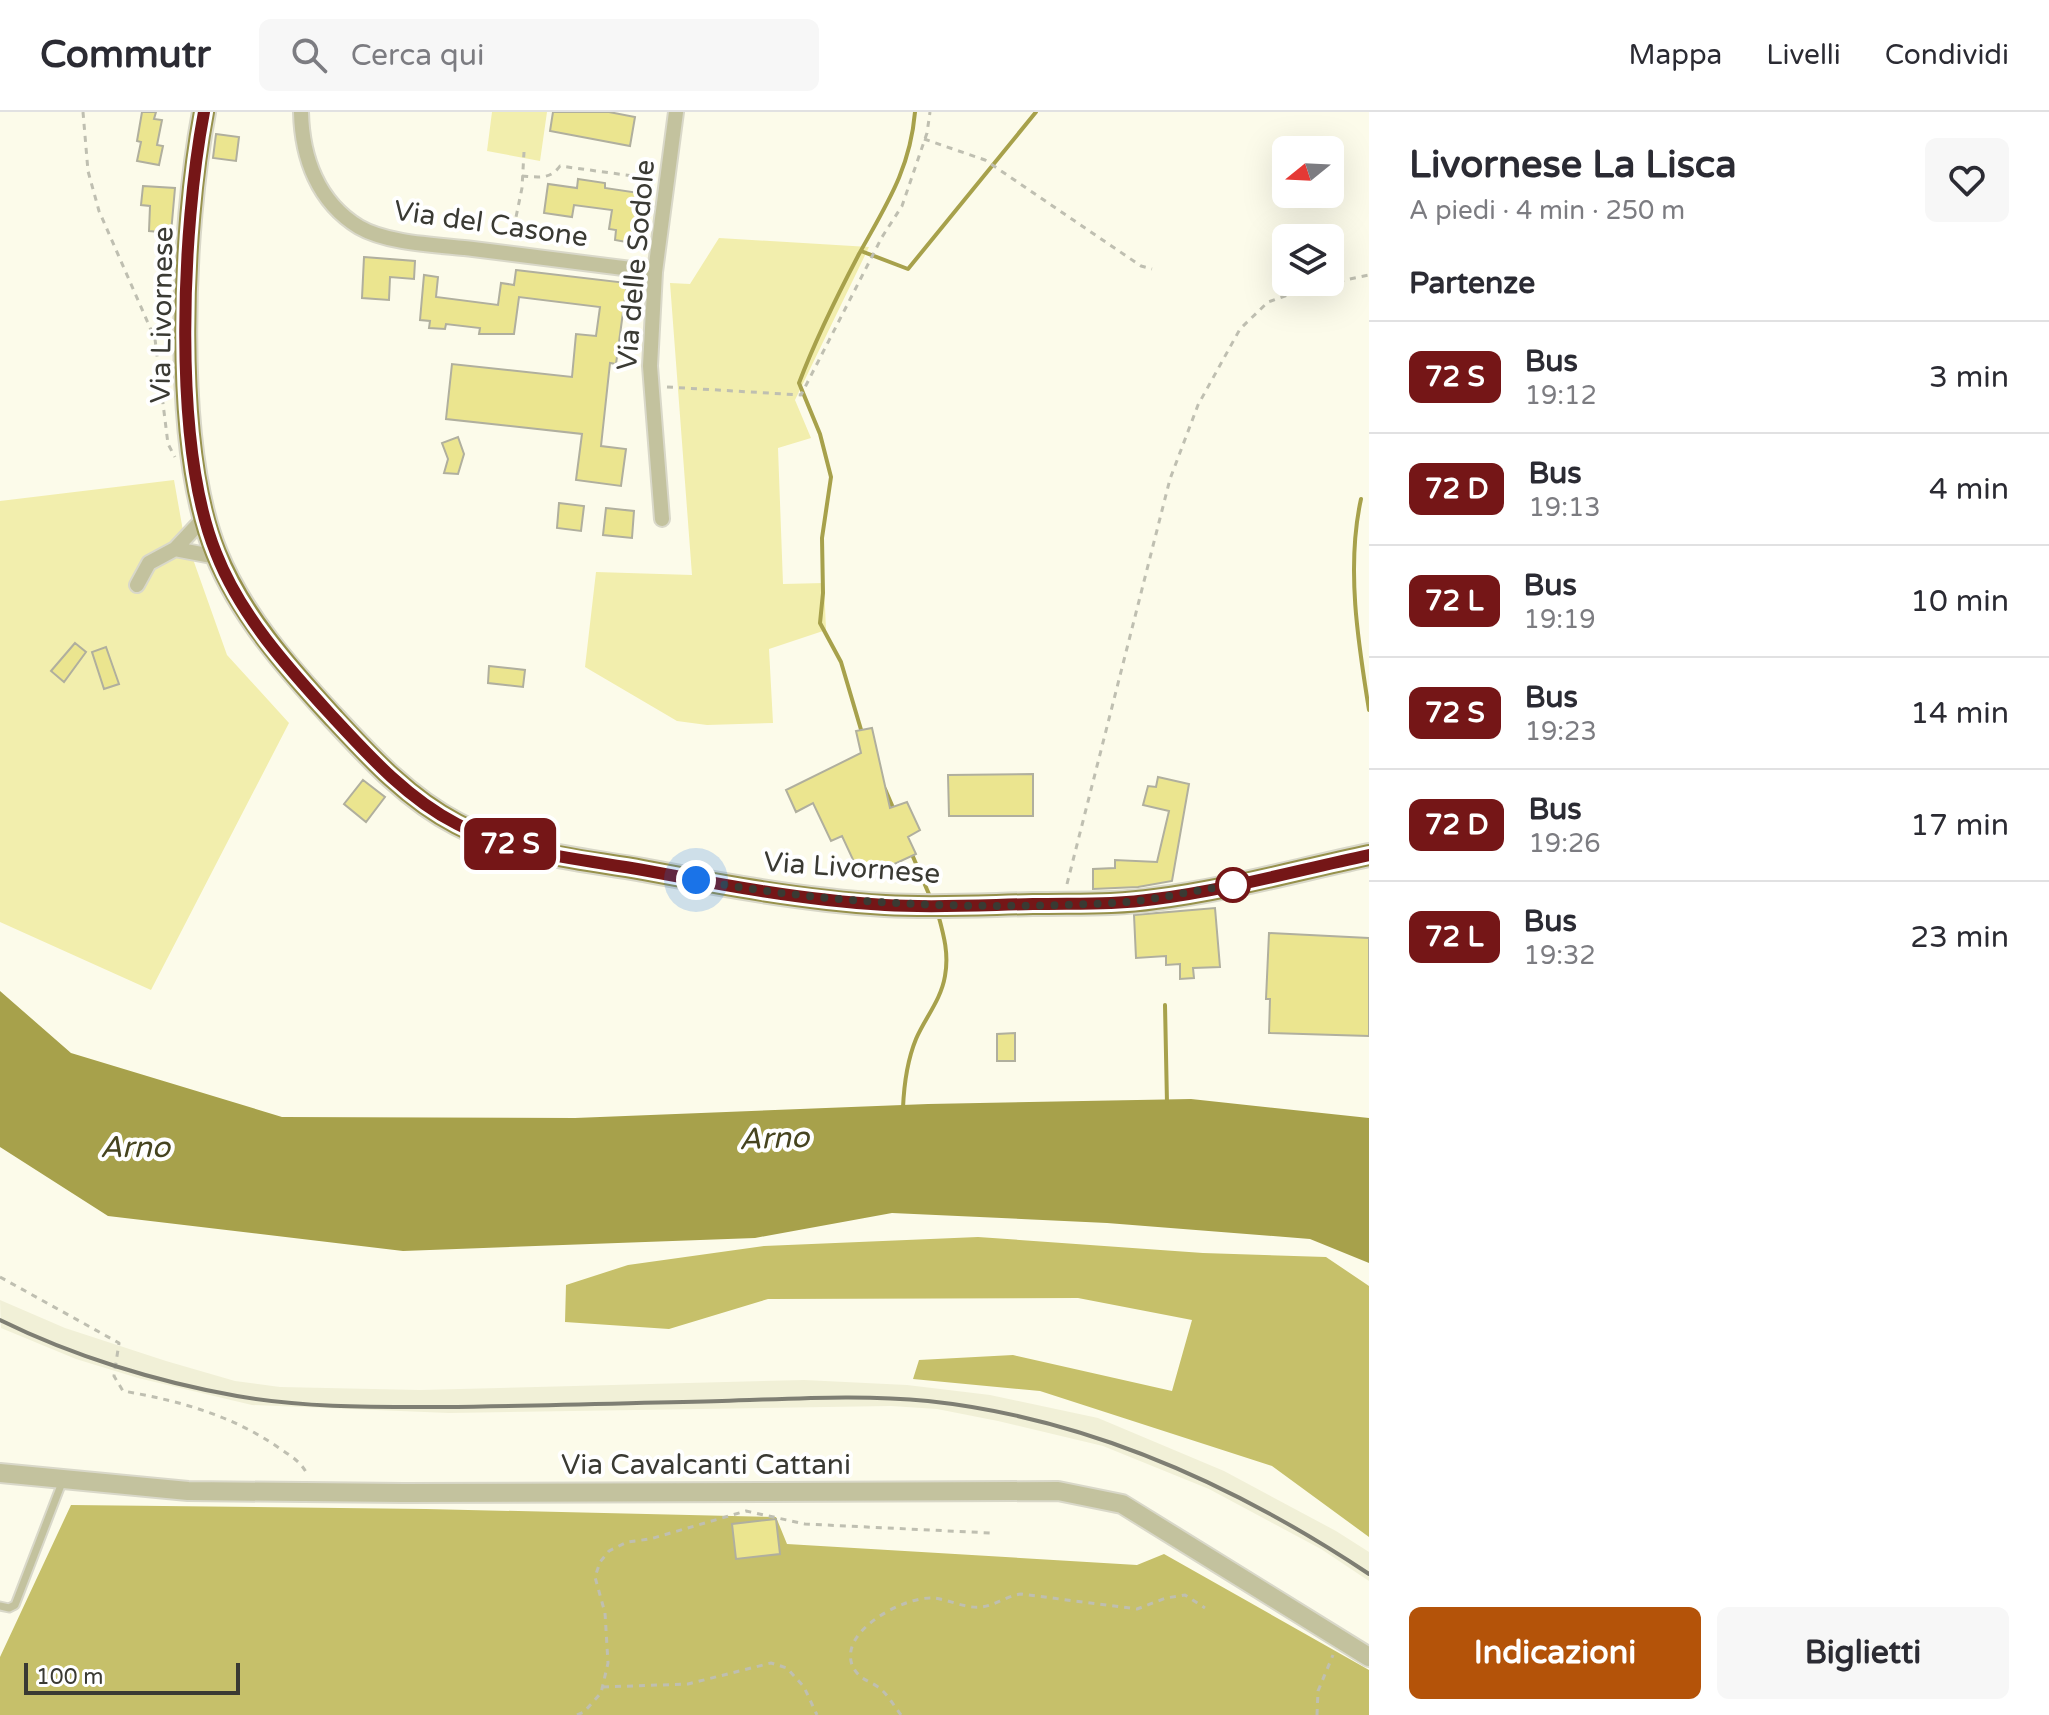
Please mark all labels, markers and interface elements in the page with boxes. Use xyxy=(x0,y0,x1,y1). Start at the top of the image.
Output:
search box xyxy=(259,19,819,91)
text: Commutr xyxy=(40,32,211,78)
icon: search xyxy=(287,33,331,77)
text: Cerca qui xyxy=(351,37,484,74)
text: Mappa xyxy=(1628,38,1722,72)
text: Livelli xyxy=(1766,38,1841,72)
text: Condividi xyxy=(1885,38,2009,72)
north arrow xyxy=(1272,136,1344,208)
map controls xyxy=(1272,136,1344,296)
button: heart xyxy=(1925,138,2009,222)
text: Livornese La Lisca xyxy=(1409,142,1737,188)
street label: Via delle Sodole xyxy=(610,158,662,372)
street label: Via del Casone xyxy=(392,194,590,254)
text: A piedi · 4 min · 250 m xyxy=(1409,195,1685,226)
button: layers xyxy=(1272,224,1344,296)
street label: Via Livornese xyxy=(143,226,181,404)
text: Partenze xyxy=(1409,265,1535,302)
text: Bus xyxy=(1525,343,1578,380)
text: 3 min xyxy=(1929,359,2009,396)
text: 72 S xyxy=(1425,360,1485,394)
text: 19:12 xyxy=(1525,380,1597,411)
text: Bus xyxy=(1528,455,1582,492)
text: 4 min xyxy=(1929,471,2009,508)
text: 72 D xyxy=(1425,472,1488,506)
text: 19:13 xyxy=(1528,492,1601,523)
text: Bus xyxy=(1524,567,1577,604)
text: 10 min xyxy=(1910,583,2009,620)
text: 72 L xyxy=(1425,584,1484,618)
text: 19:19 xyxy=(1524,604,1596,635)
text: Bus xyxy=(1525,679,1578,716)
text: 14 min xyxy=(1910,695,2009,732)
text: 72 S xyxy=(1425,696,1485,730)
text: 19:23 xyxy=(1525,716,1597,747)
text: Bus xyxy=(1528,791,1582,828)
text: 17 min xyxy=(1910,807,2009,844)
text: 72 D xyxy=(1425,808,1488,842)
line badge: 72 S xyxy=(454,818,566,870)
text: 72 S xyxy=(480,827,540,861)
text: 19:26 xyxy=(1528,828,1601,859)
street label: Via Livornese xyxy=(763,845,941,891)
your location xyxy=(676,860,716,900)
unlabelled marker xyxy=(1216,868,1250,902)
text: Bus xyxy=(1524,903,1577,940)
text: 23 min xyxy=(1910,919,2009,956)
text: 72 L xyxy=(1425,920,1484,954)
text: 19:32 xyxy=(1524,940,1596,971)
water label: Arno xyxy=(738,1119,811,1158)
water label: Arno xyxy=(100,1129,172,1166)
street label: Via Cavalcanti Cattani xyxy=(561,1448,851,1482)
button: Indicazioni xyxy=(1409,1607,1701,1699)
button: Biglietti xyxy=(1717,1607,2009,1699)
scale bar xyxy=(24,1659,240,1695)
text: 100 m xyxy=(36,1664,103,1690)

